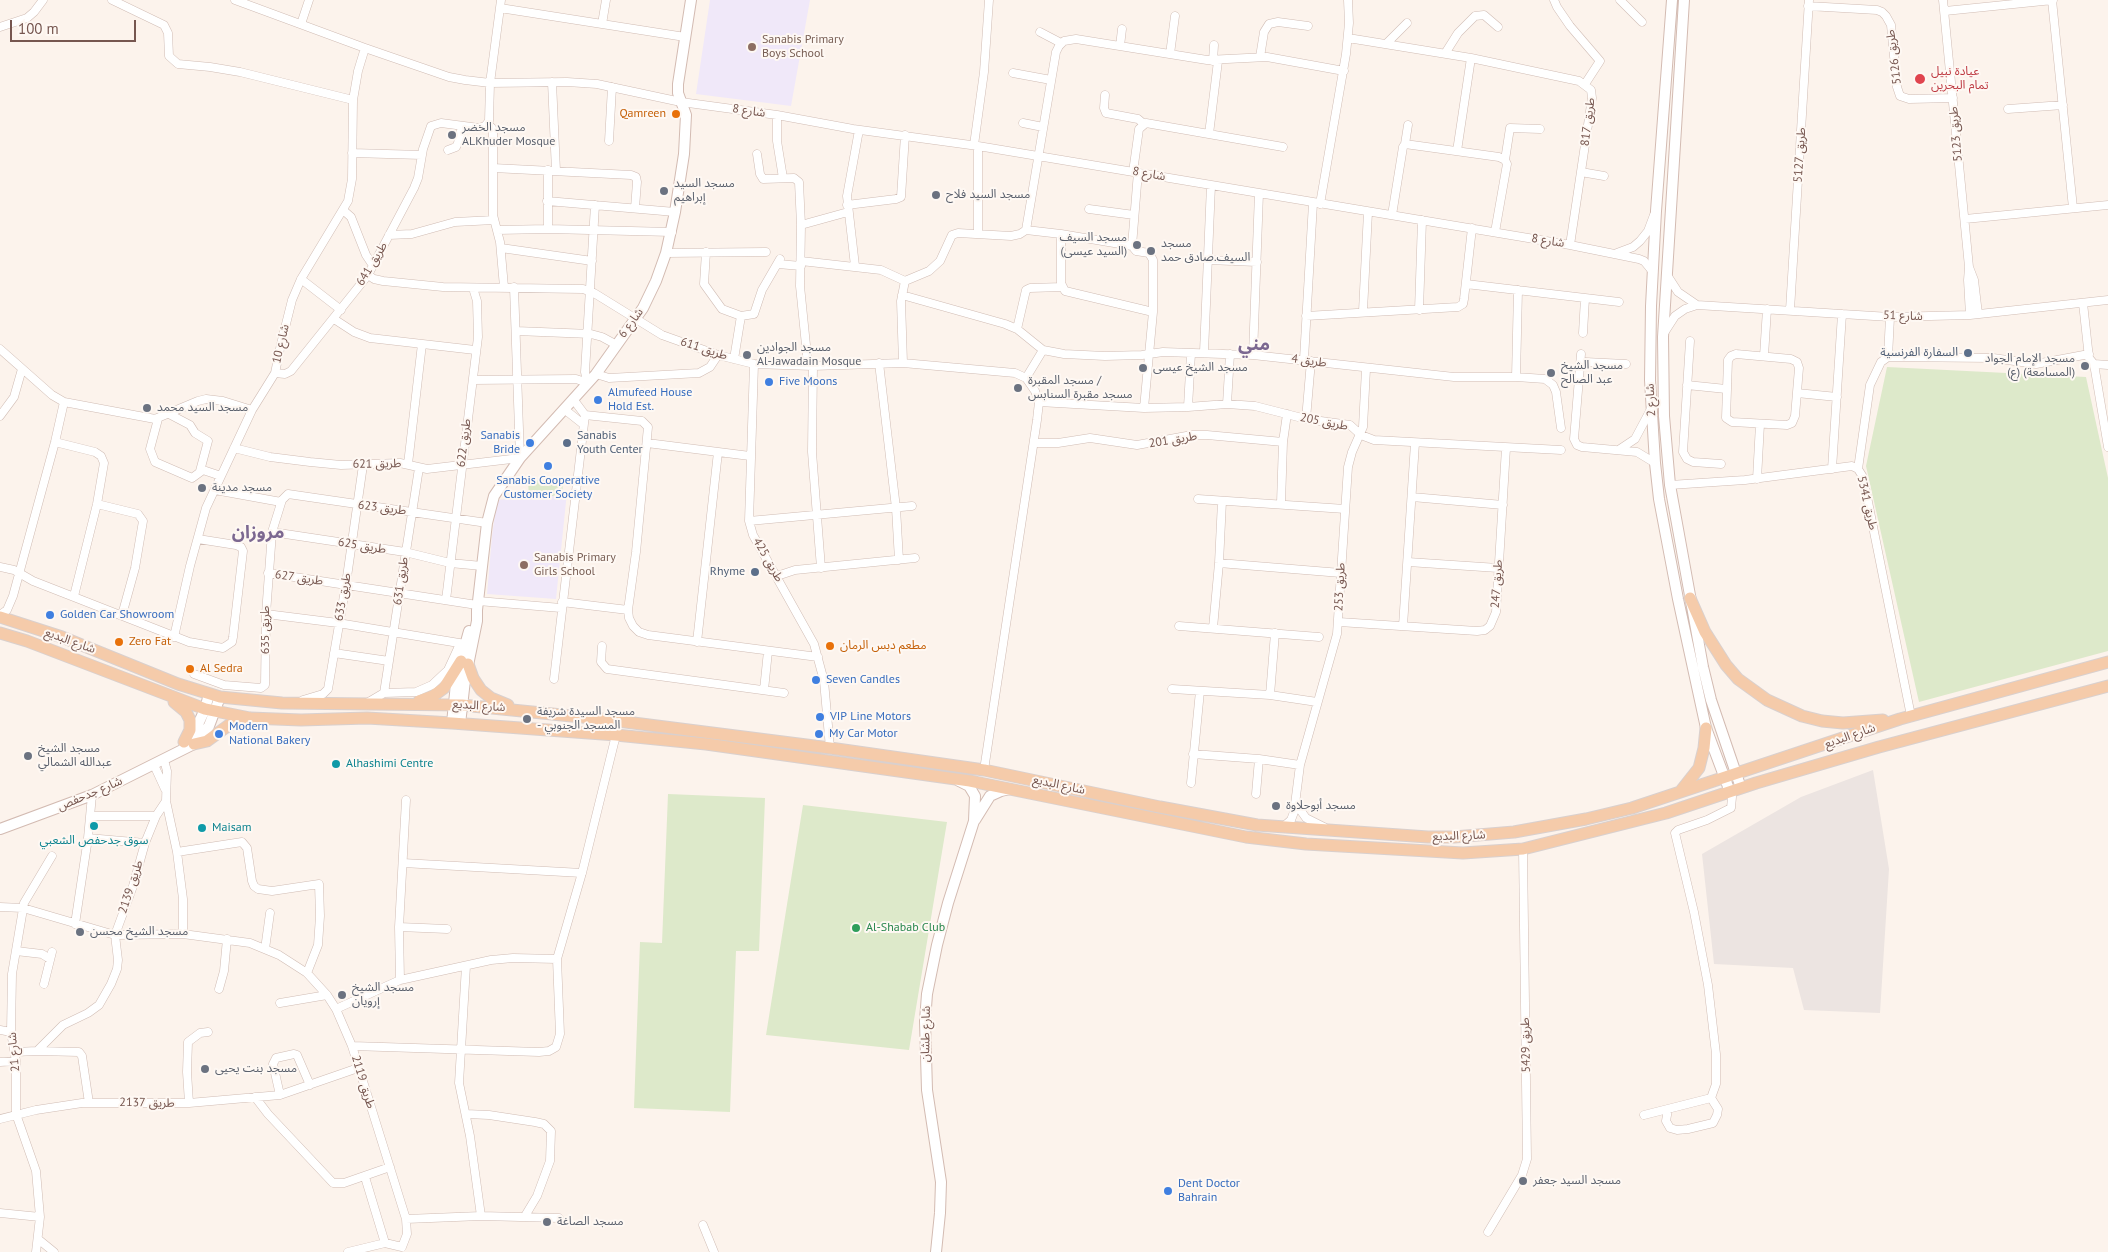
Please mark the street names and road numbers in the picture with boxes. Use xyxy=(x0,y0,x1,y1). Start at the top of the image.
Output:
street label: طريق 5126 xyxy=(1883,29,1905,85)
street label: طريق 817 xyxy=(1578,97,1598,147)
street label: شارع 8 xyxy=(732,102,766,120)
street label: طريق 5123 xyxy=(1946,106,1966,162)
street label: طريق 5127 xyxy=(1791,127,1809,183)
street label: شارع 8 xyxy=(1131,164,1167,184)
street label: شارع 8 xyxy=(1531,231,1565,251)
street label: طريق 641 xyxy=(353,239,391,289)
street label: شارع 6 xyxy=(615,305,647,341)
street label: شارع 51 xyxy=(1883,308,1923,324)
street label: شارع 10 xyxy=(270,323,292,365)
street label: طريق 611 xyxy=(679,335,729,363)
street label: طريق 4 xyxy=(1290,351,1328,371)
street label: شارع 2 xyxy=(1643,383,1659,417)
street label: طريق 205 xyxy=(1299,410,1349,434)
street label: طريق 622 xyxy=(454,418,474,468)
street label: طريق 201 xyxy=(1148,429,1198,451)
street label: طريق 621 xyxy=(353,456,401,472)
street label: طريق 5341 xyxy=(1854,475,1880,531)
street label: طريق 623 xyxy=(357,498,407,518)
street label: طريق 625 xyxy=(337,535,387,557)
street label: طريق 425 xyxy=(750,535,786,585)
street label: طريق 631 xyxy=(390,556,412,606)
street label: طريق 247 xyxy=(1488,559,1506,609)
street label: طريق 253 xyxy=(1332,562,1348,612)
street label: طريق 627 xyxy=(274,567,324,589)
street label: طريق 633 xyxy=(332,572,354,622)
street label: طريق 635 xyxy=(259,606,273,654)
street label: شارع البديع xyxy=(43,625,97,657)
street label: شارع البديع xyxy=(452,697,506,715)
street label: شارع البديع xyxy=(1823,721,1877,751)
street label: شارع البديع xyxy=(1032,772,1086,798)
street label: شارع جدحفص xyxy=(55,774,125,814)
street label: شارع البديع xyxy=(1432,828,1486,844)
street label: طريق 2139 xyxy=(116,859,146,915)
street label: شارع طشان xyxy=(918,1006,934,1062)
street label: طريق 5429 xyxy=(1518,1017,1534,1073)
street label: شارع 21 xyxy=(5,1032,23,1072)
street label: طريق 2119 xyxy=(348,1054,378,1110)
street label: طريق 2137 xyxy=(119,1095,175,1111)

